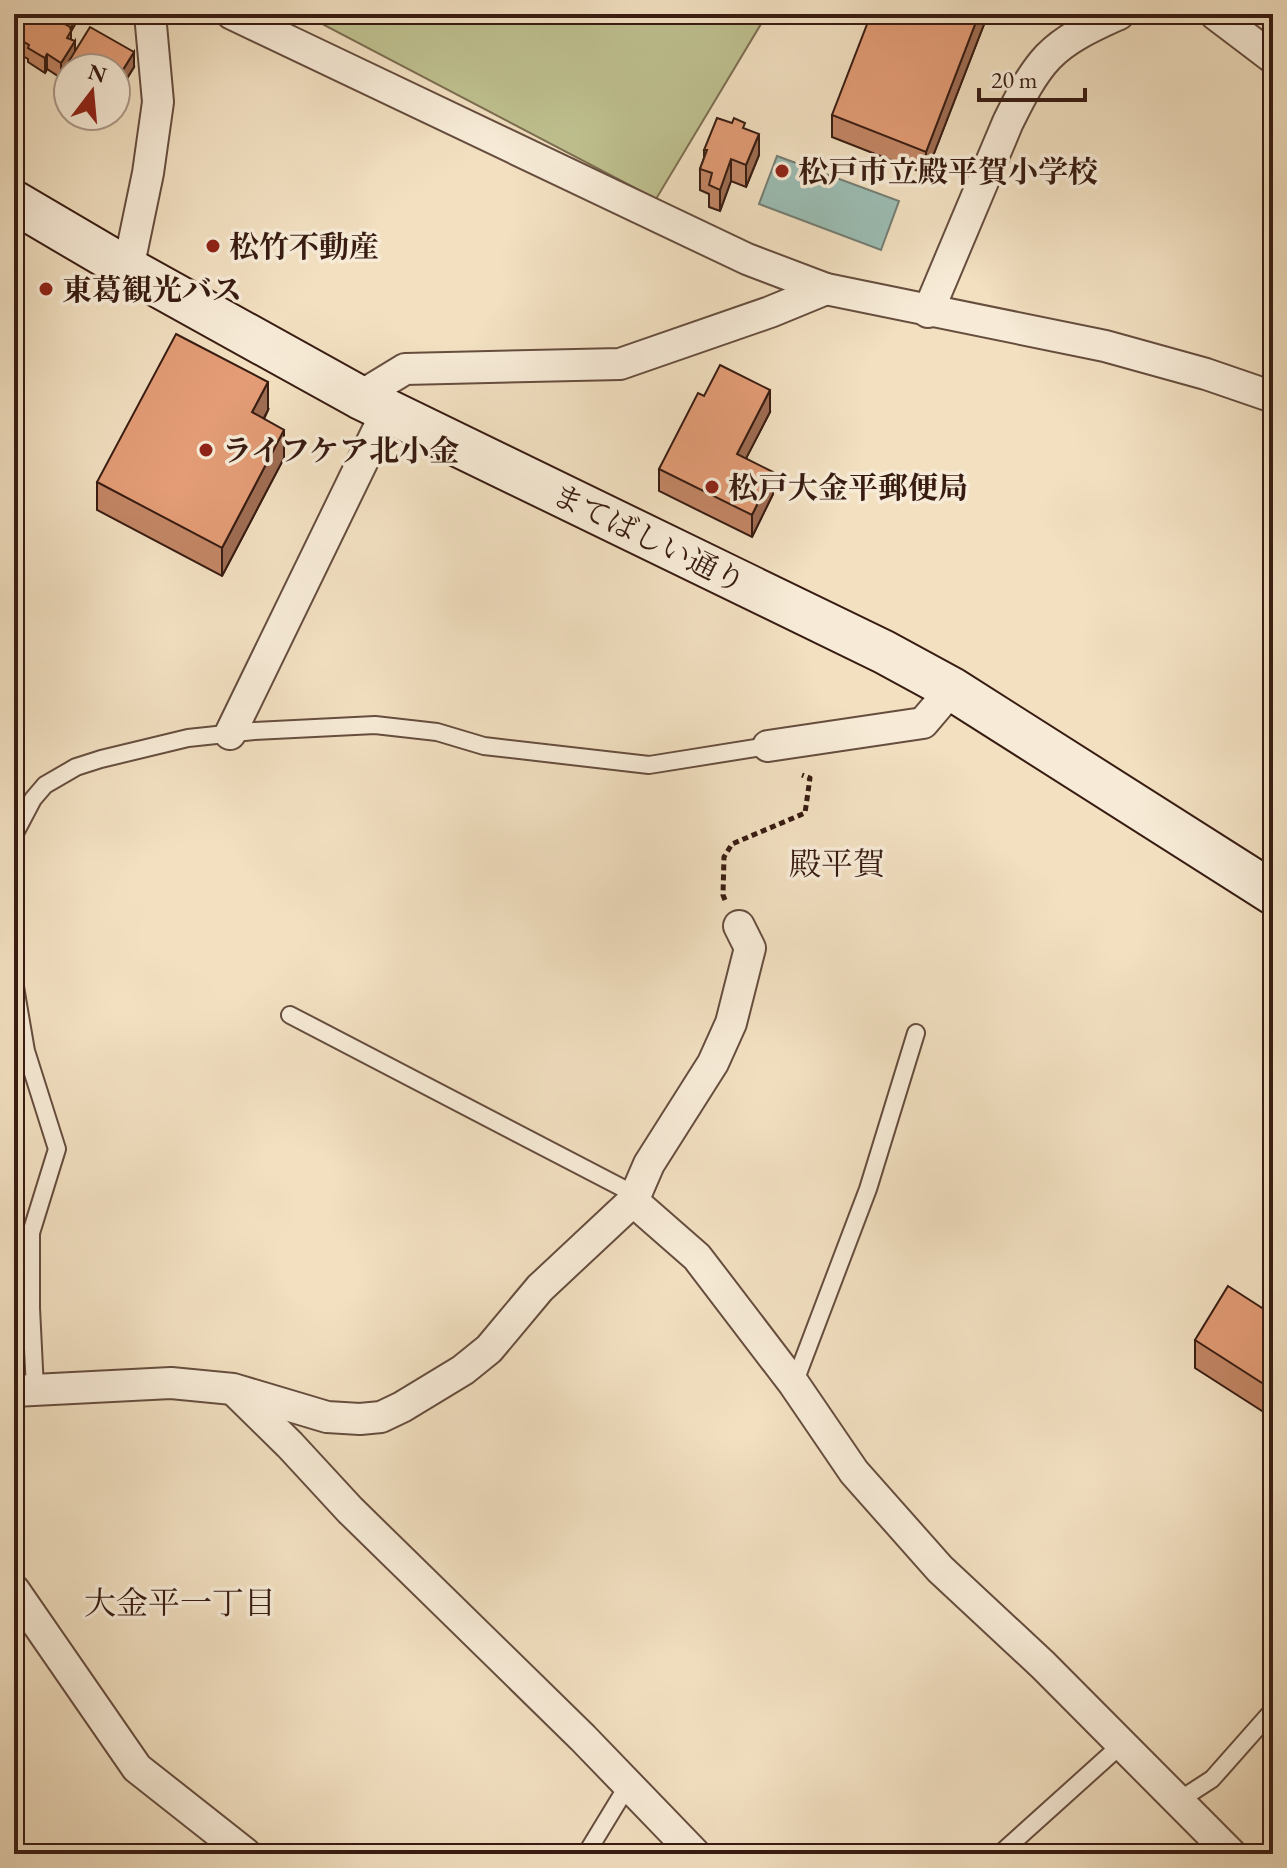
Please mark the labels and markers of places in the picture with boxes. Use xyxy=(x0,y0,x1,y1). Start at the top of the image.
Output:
place label: 松戸市立殿平賀小学校 xyxy=(798,152,1098,191)
marker: 松戸市立殿平賀小学校 xyxy=(773,162,791,180)
place label: 松竹不動産 xyxy=(229,227,379,266)
marker: 松竹不動産 xyxy=(204,237,222,255)
place label: 東葛観光バス xyxy=(62,270,242,309)
marker: 東葛観光バス xyxy=(37,280,55,298)
place label: ライフケア北小金 xyxy=(222,431,459,470)
marker: ライフケア北小金 xyxy=(197,441,215,459)
place label: 松戸大金平郵便局 xyxy=(728,468,968,507)
marker: 松戸大金平郵便局 xyxy=(703,478,721,496)

